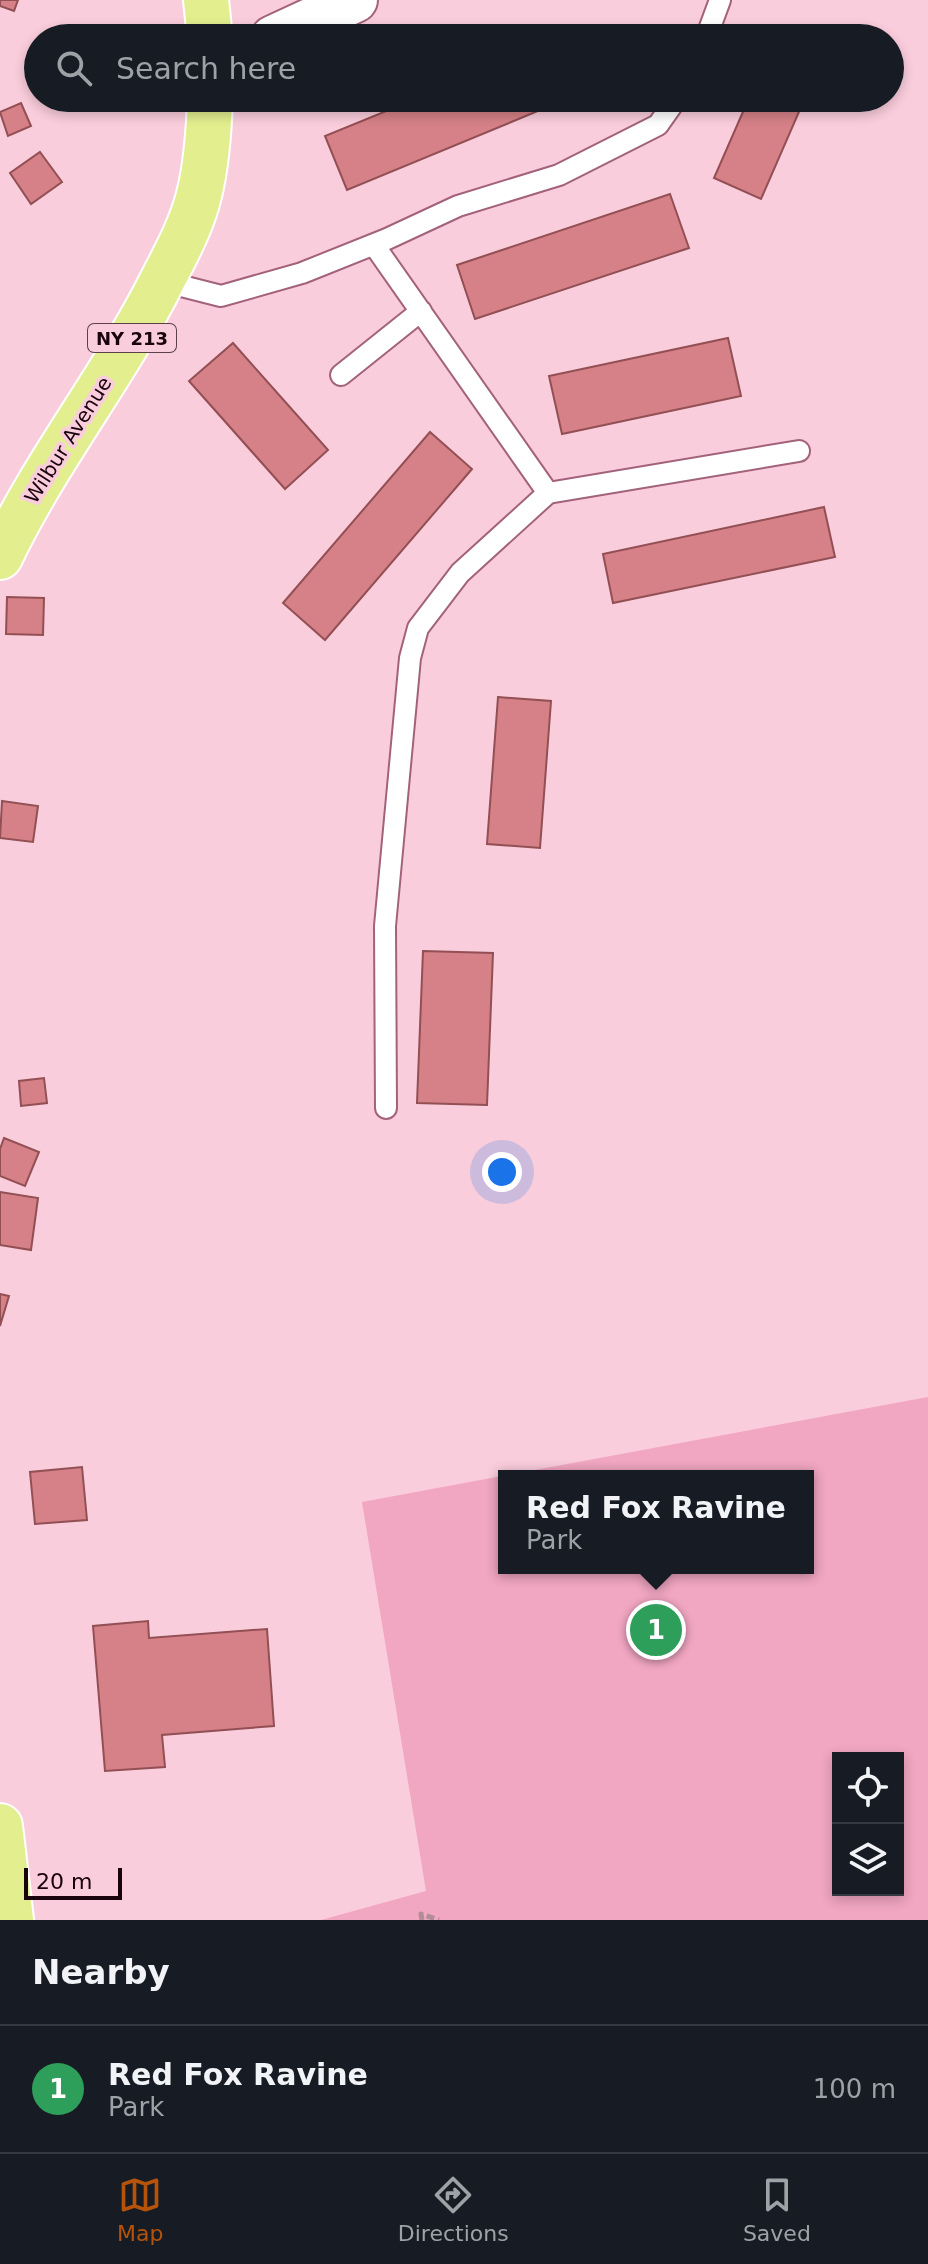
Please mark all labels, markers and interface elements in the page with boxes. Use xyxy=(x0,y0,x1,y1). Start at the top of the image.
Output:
search box xyxy=(24,24,904,112)
icon: search xyxy=(52,46,96,90)
text: Search here xyxy=(116,51,296,86)
road number: NY 213 xyxy=(88,324,176,352)
street label: Wilbur Avenue xyxy=(19,372,117,508)
your location xyxy=(482,1152,522,1192)
popup xyxy=(498,1470,814,1574)
text: Red Fox Ravine xyxy=(526,1490,786,1525)
text: Park xyxy=(526,1525,582,1555)
pin: 1 xyxy=(630,1600,682,1660)
map controls xyxy=(832,1752,904,1896)
button: locate xyxy=(832,1752,904,1824)
button: layers xyxy=(832,1824,904,1896)
scale bar xyxy=(24,1864,122,1900)
text: 20 m xyxy=(36,1869,92,1894)
text: Nearby xyxy=(32,1952,170,1992)
text: Red Fox Ravine xyxy=(108,2057,368,2092)
text: 1 xyxy=(49,2074,67,2104)
text: 100 m xyxy=(813,2074,896,2104)
text: Park xyxy=(108,2092,164,2122)
tab: Map xyxy=(117,2173,164,2246)
tab: Directions xyxy=(398,2173,509,2246)
tab: Saved xyxy=(743,2173,811,2246)

